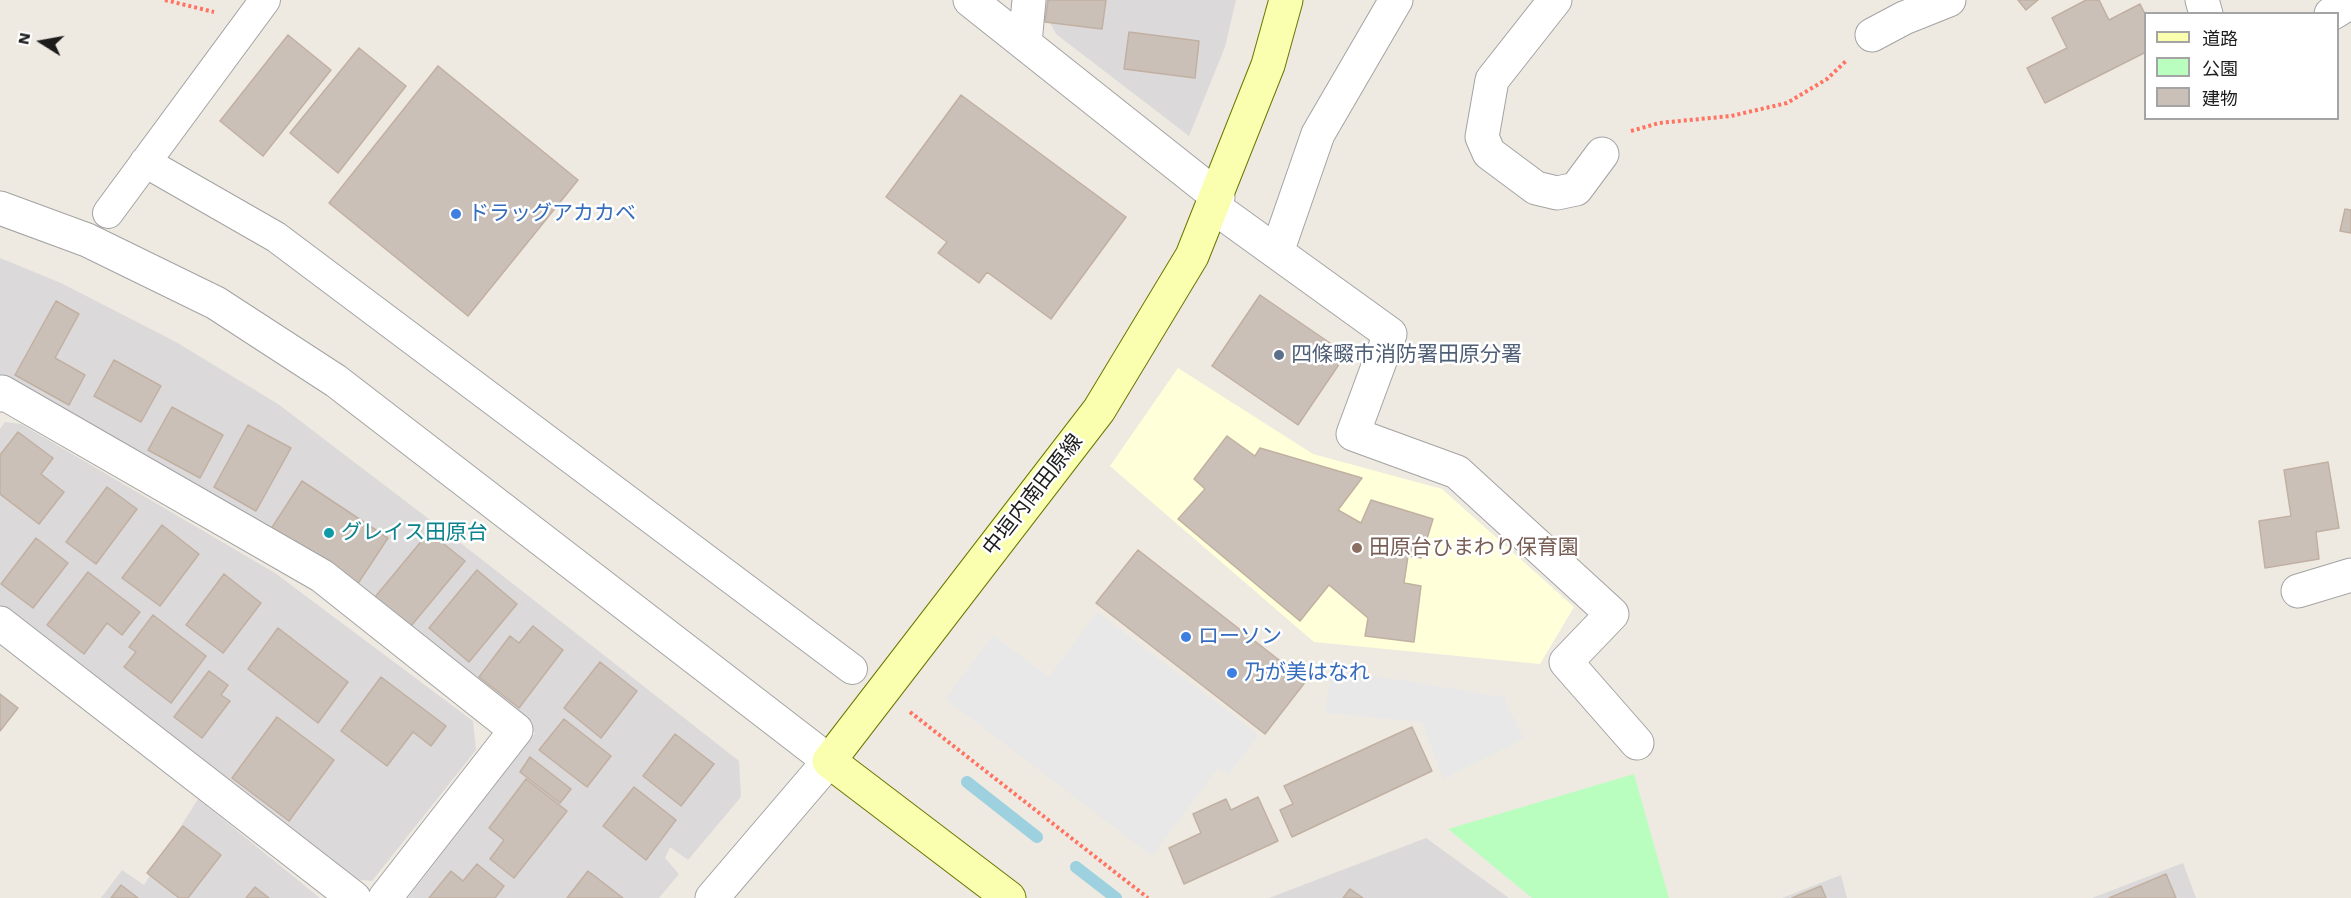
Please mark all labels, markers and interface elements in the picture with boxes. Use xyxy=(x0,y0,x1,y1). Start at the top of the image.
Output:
north arrow xyxy=(12,12,72,72)
legend xyxy=(2144,12,2339,120)
text: 道路 xyxy=(2202,28,2238,49)
text: N xyxy=(13,31,34,46)
text: 公園 xyxy=(2202,58,2238,79)
text: 建物 xyxy=(2202,88,2238,109)
place label: ドラッグアカカベ xyxy=(468,201,636,227)
marker: ドラッグアカカベ xyxy=(449,207,463,221)
place label: 四條畷市消防署田原分署 xyxy=(1291,342,1522,368)
marker: 四條畷市消防署田原分署 xyxy=(1272,348,1286,362)
street label: 中垣内南田原線 xyxy=(978,429,1088,561)
place label: グレイス田原台 xyxy=(341,520,488,546)
marker: グレイス田原台 xyxy=(322,526,336,540)
place label: 田原台ひまわり保育園 xyxy=(1369,535,1579,561)
marker: 田原台ひまわり保育園 xyxy=(1350,541,1364,555)
place label: ローソン xyxy=(1198,624,1282,650)
marker: ローソン xyxy=(1179,630,1193,644)
place label: 乃が美はなれ xyxy=(1244,660,1370,686)
marker: 乃が美はなれ xyxy=(1225,666,1239,680)

